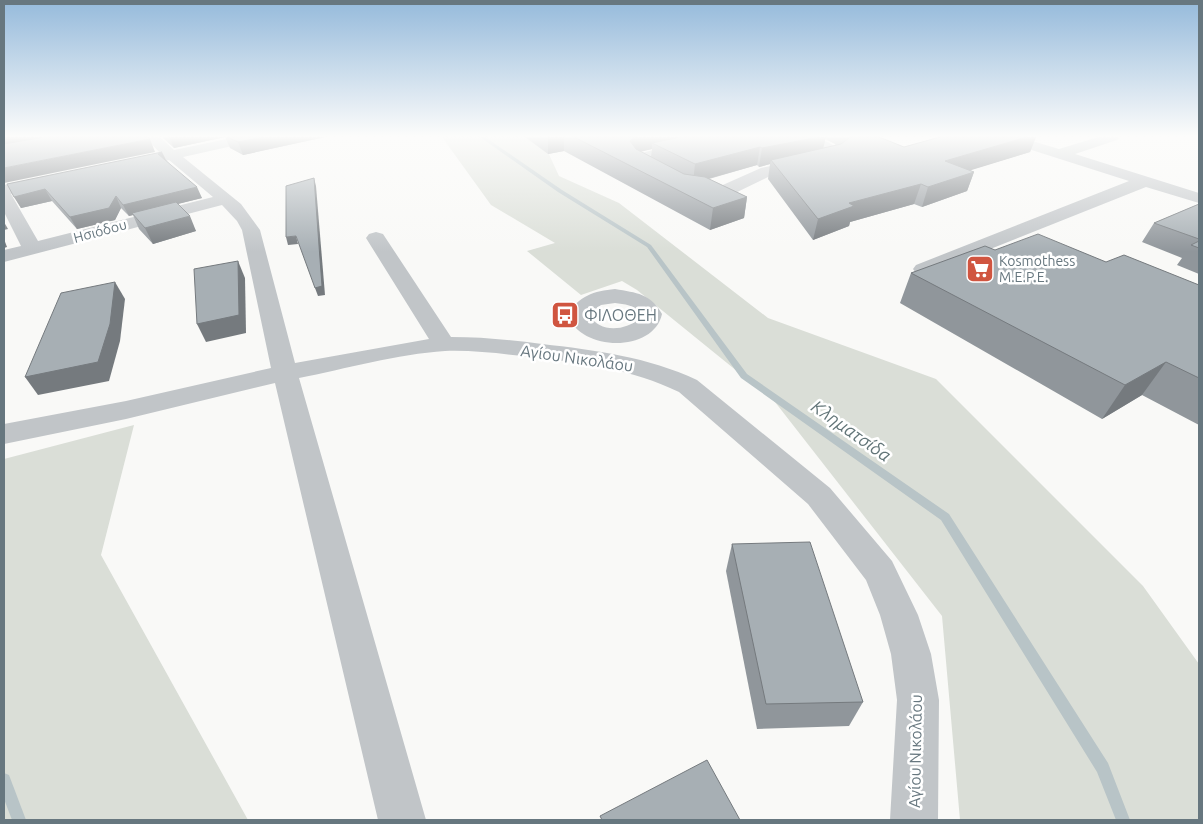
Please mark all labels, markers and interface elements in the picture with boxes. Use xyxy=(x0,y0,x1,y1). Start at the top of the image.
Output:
street label: Ησιόδου xyxy=(72,216,128,246)
place label: Kosmothess M.E.P.E. xyxy=(999,253,1075,285)
supermarket icon: Kosmothess M.E.P.E. xyxy=(965,254,995,284)
bus stop icon: ΦΙΛΟΘΕΗ xyxy=(550,300,580,330)
place label: ΦΙΛΟΘΕΗ xyxy=(584,306,657,324)
street label: Αγίου Νικολάου xyxy=(519,341,635,375)
water label: Κληματσίδα xyxy=(808,396,895,465)
street label: Αγίου Νικολάου xyxy=(905,694,925,808)

